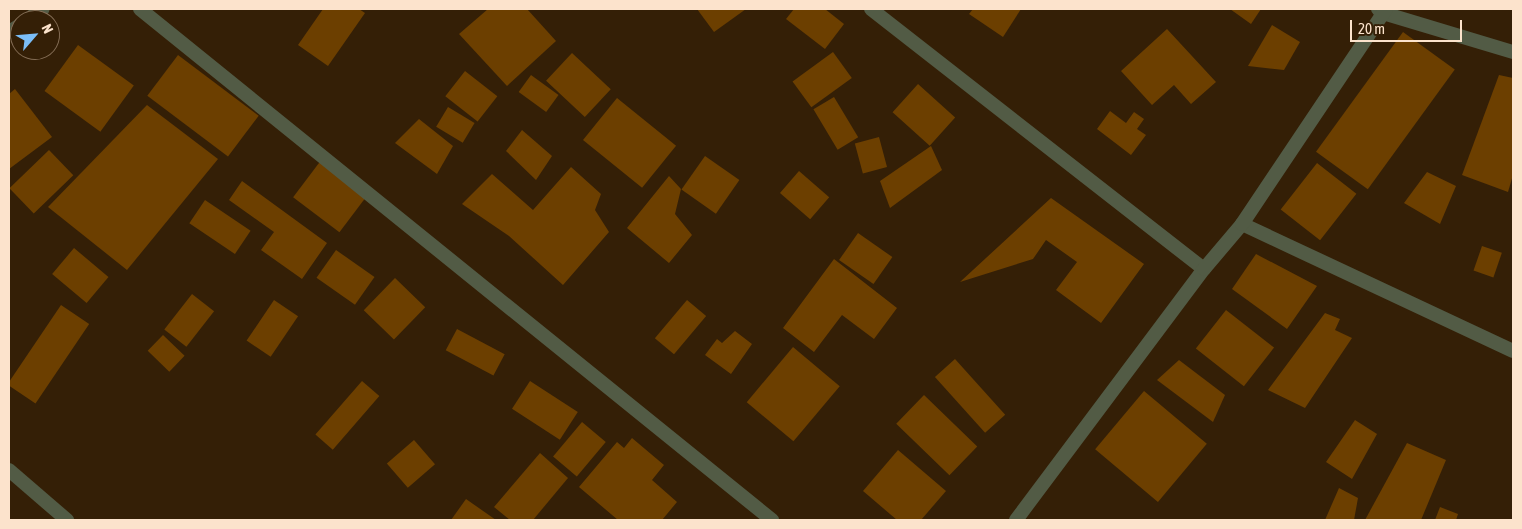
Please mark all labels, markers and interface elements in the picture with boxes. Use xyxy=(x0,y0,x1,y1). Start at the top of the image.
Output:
north arrow xyxy=(10,10,60,60)
scale bar xyxy=(1352,10,1464,42)
text: 20 m xyxy=(1358,20,1385,37)
text: N xyxy=(38,21,56,36)

